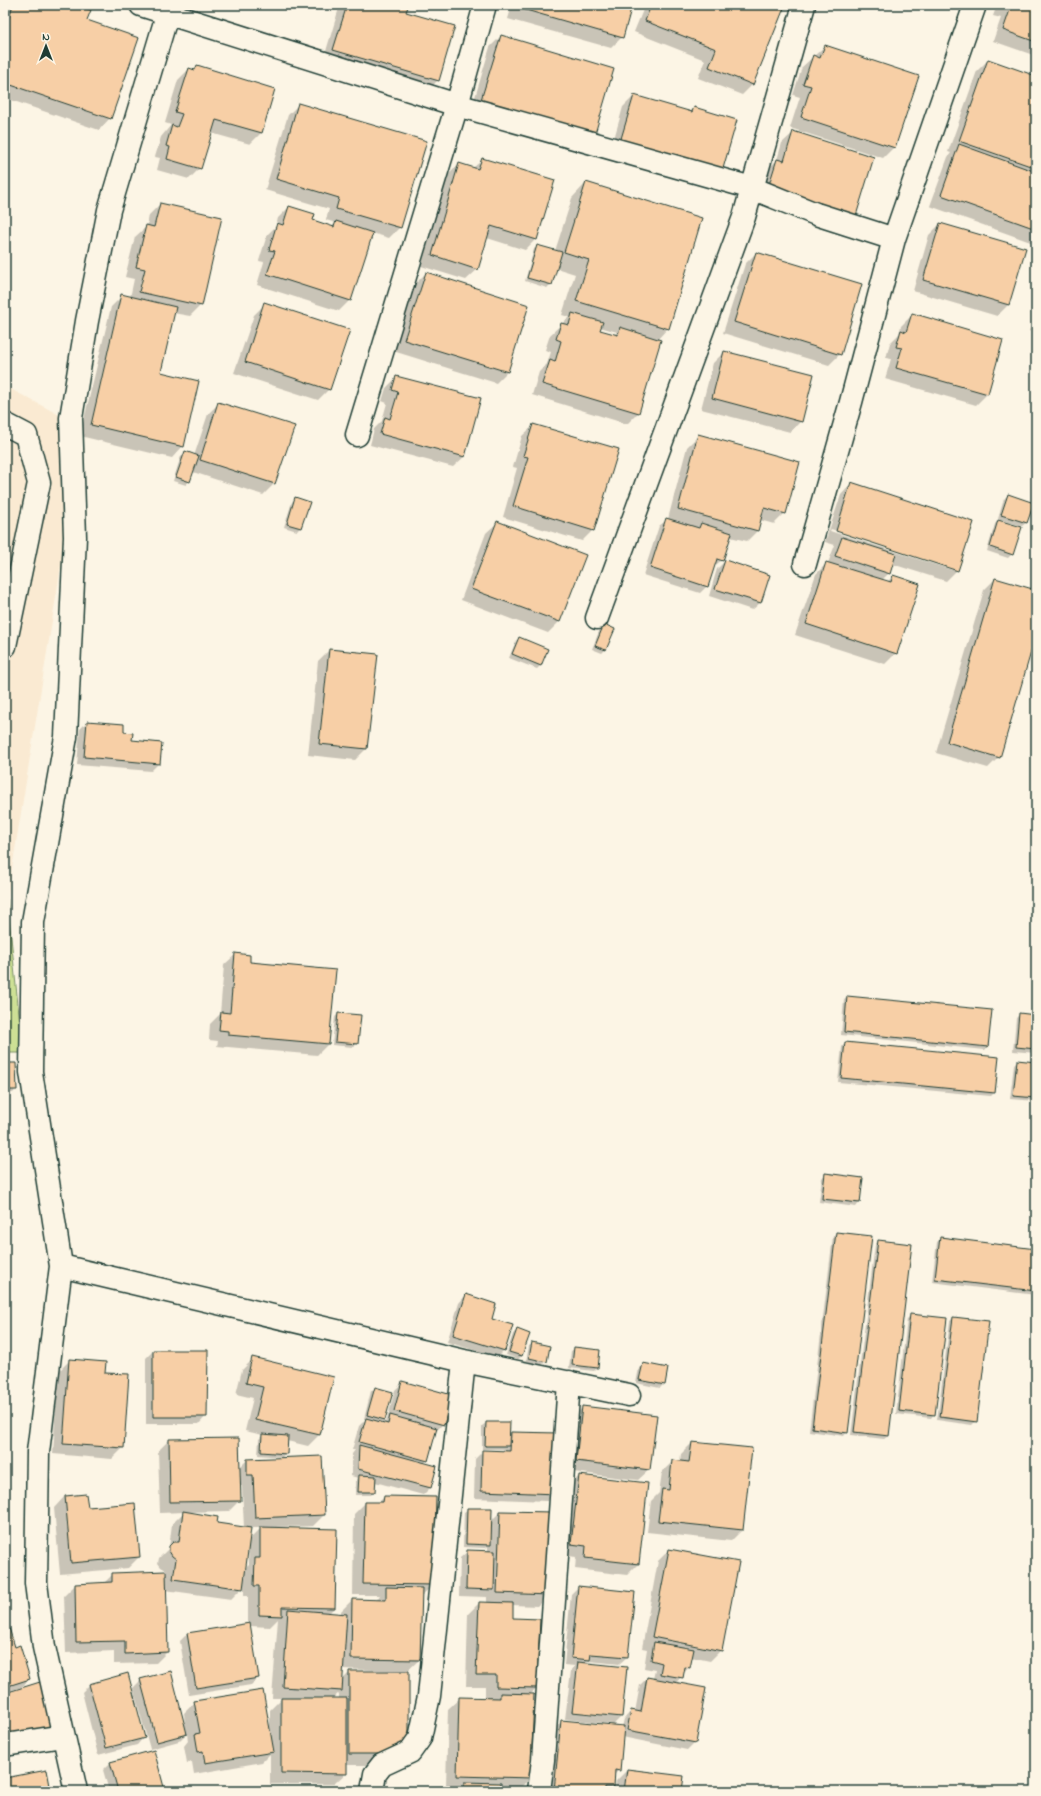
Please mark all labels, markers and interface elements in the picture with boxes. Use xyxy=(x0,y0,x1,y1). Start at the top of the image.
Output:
north arrow xyxy=(26,26,66,66)
text: N xyxy=(42,29,50,45)

